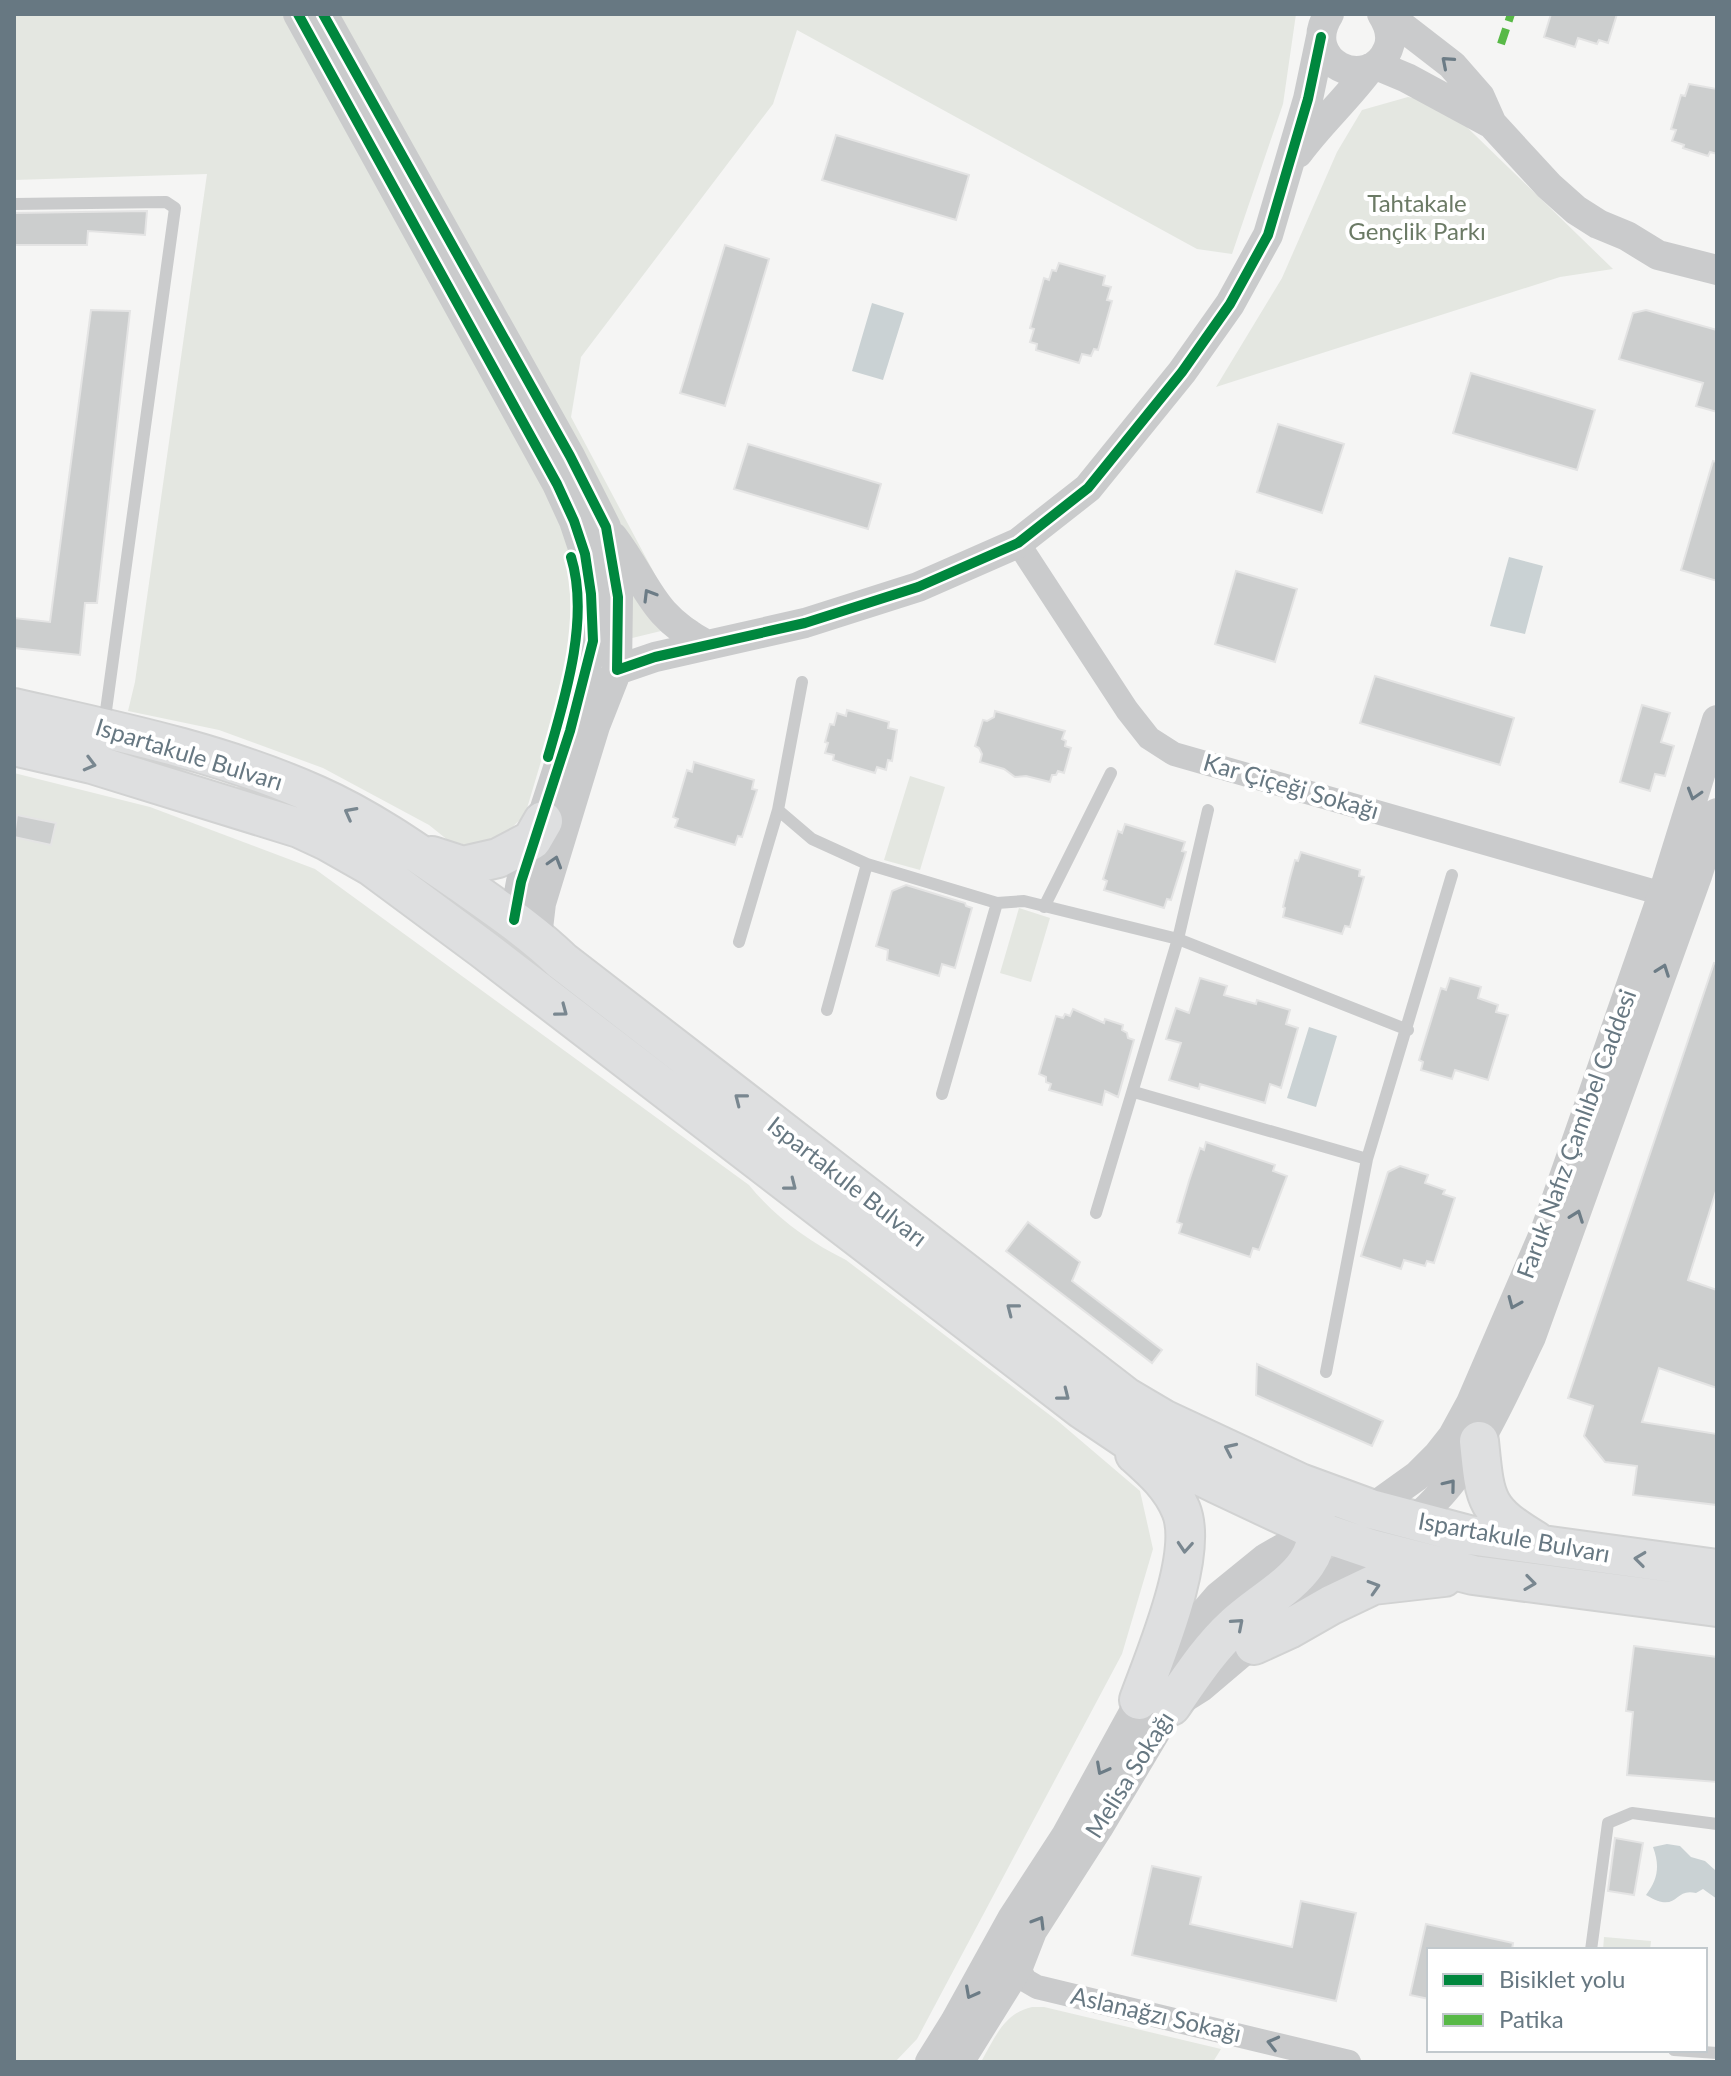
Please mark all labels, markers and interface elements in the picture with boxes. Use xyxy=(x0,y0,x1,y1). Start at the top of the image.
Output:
one-way arrow xyxy=(1441,57,1456,71)
park label: Tahtakale Gençlik Parkı xyxy=(1348,188,1486,245)
one-way arrow xyxy=(643,589,659,604)
street label: Ispartakule Bulvarı xyxy=(92,711,287,796)
street label: Kar Çiçeği Sokağı xyxy=(1200,747,1382,824)
one-way arrow xyxy=(82,754,96,771)
one-way arrow xyxy=(1687,787,1703,801)
one-way arrow xyxy=(344,808,359,823)
one-way arrow xyxy=(546,855,562,869)
one-way arrow xyxy=(1654,964,1670,978)
street label: Faruk Nafız Çamlıbel Caddesi xyxy=(1510,985,1641,1282)
one-way arrow xyxy=(553,1001,568,1015)
one-way arrow xyxy=(734,1095,749,1109)
street label: Ispartakule Bulvarı xyxy=(762,1110,933,1252)
one-way arrow xyxy=(783,1176,797,1190)
one-way arrow xyxy=(1567,1209,1583,1223)
one-way arrow xyxy=(1508,1295,1524,1309)
one-way arrow xyxy=(1007,1304,1021,1319)
one-way arrow xyxy=(1055,1385,1069,1400)
one-way arrow xyxy=(1223,1443,1238,1459)
one-way arrow xyxy=(1441,1479,1455,1494)
street label: Ispartakule Bulvarı xyxy=(1416,1505,1612,1568)
one-way arrow xyxy=(1177,1541,1194,1554)
one-way arrow xyxy=(1633,1551,1646,1568)
one-way arrow xyxy=(1523,1574,1536,1591)
one-way arrow xyxy=(1367,1580,1380,1596)
one-way arrow xyxy=(1229,1619,1243,1634)
street label: Melisa Sokağı xyxy=(1078,1706,1179,1843)
one-way arrow xyxy=(1096,1760,1112,1775)
one-way arrow xyxy=(1029,1916,1044,1930)
legend xyxy=(1427,1948,1707,2052)
text: Bisiklet yolu xyxy=(1499,1964,1625,1993)
street label: Aslanağzı Sokağı xyxy=(1068,1980,1244,2047)
one-way arrow xyxy=(965,1985,981,1999)
text: Patika xyxy=(1499,2004,1564,2033)
one-way arrow xyxy=(1267,2036,1280,2053)

